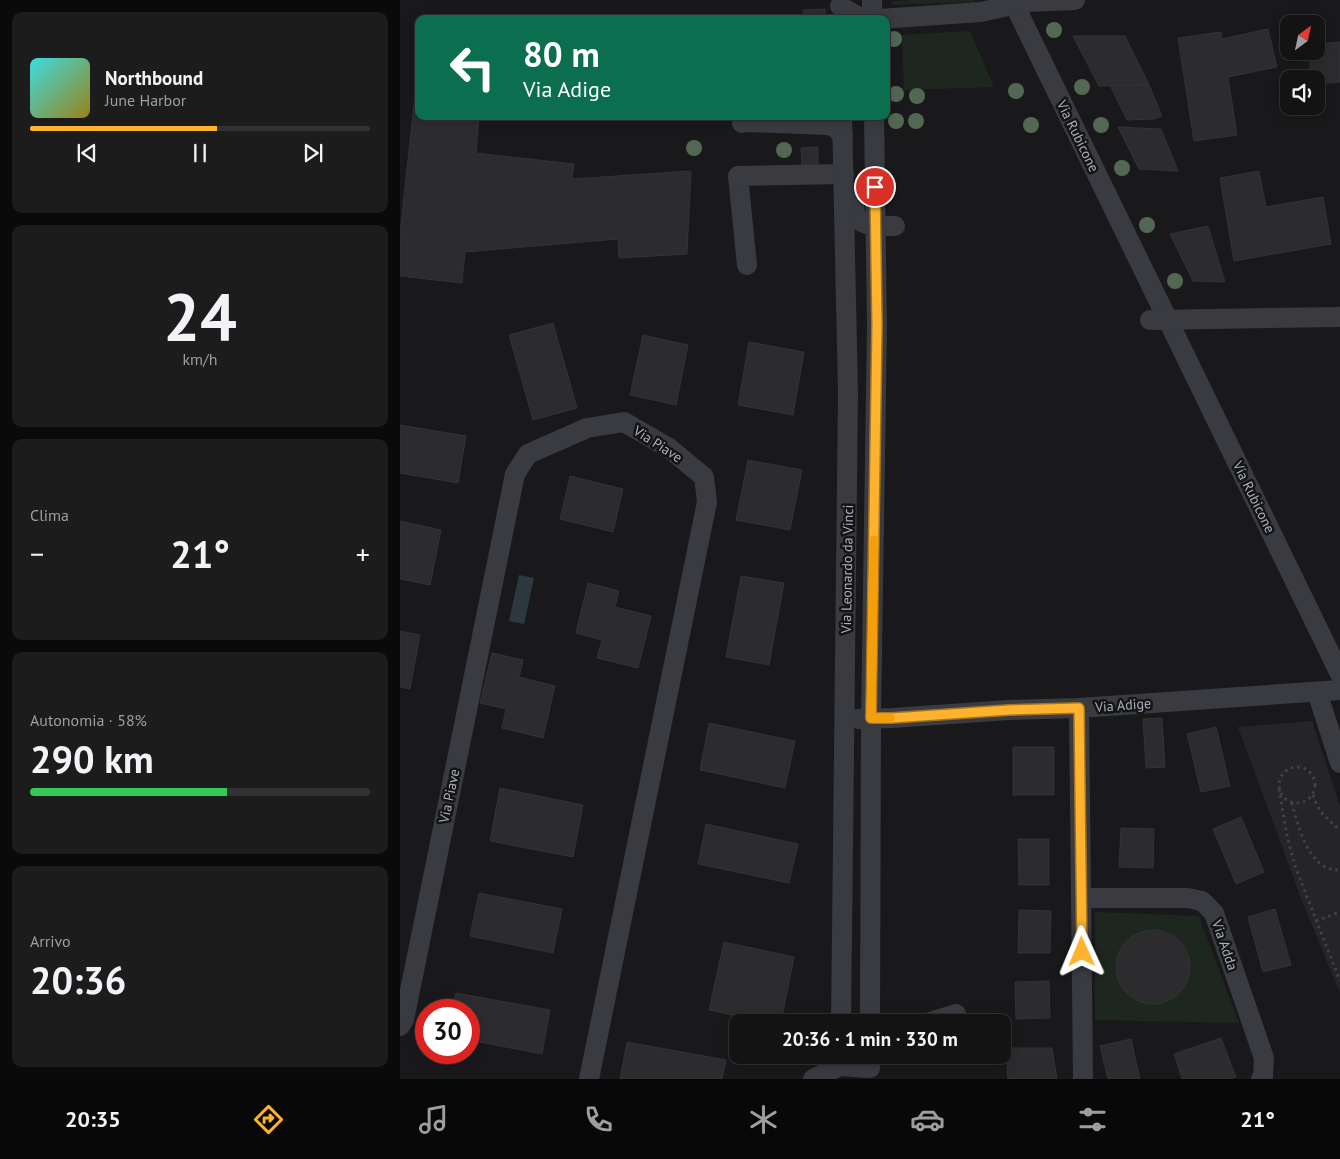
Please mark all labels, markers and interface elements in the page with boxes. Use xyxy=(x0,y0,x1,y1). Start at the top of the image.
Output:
north arrow xyxy=(1280,15,1325,60)
map controls xyxy=(1280,15,1325,115)
text: 80 m xyxy=(523,31,600,77)
icon: left xyxy=(440,35,505,100)
text: Northbound xyxy=(105,66,203,90)
button: sound xyxy=(1280,70,1325,115)
text: Via Adige xyxy=(523,75,611,103)
text: June Harbor xyxy=(105,90,186,110)
street label: Via Rubicone xyxy=(1052,96,1103,175)
icon: previous xyxy=(73,139,101,167)
icon: pause xyxy=(186,139,214,167)
icon: next xyxy=(299,139,327,167)
pin xyxy=(854,166,896,208)
icon: arrive xyxy=(861,173,889,201)
text: 24 xyxy=(163,274,237,358)
text: km/h xyxy=(182,349,218,369)
street label: Via Piave xyxy=(629,421,686,466)
street label: Via Rubicone xyxy=(1228,457,1279,536)
text: Clima xyxy=(30,505,69,525)
street label: Via Leonardo da Vinci xyxy=(837,505,857,634)
text: 21° xyxy=(170,529,230,578)
text: − xyxy=(30,535,44,572)
text: + xyxy=(356,535,370,572)
street label: Via Adige xyxy=(1093,694,1152,716)
text: Autonomia · 58% xyxy=(30,710,147,730)
text: 290 km xyxy=(30,734,154,783)
street label: Via Piave xyxy=(434,767,463,826)
street label: Via Adda xyxy=(1208,916,1242,973)
position arrow xyxy=(1055,925,1107,977)
text: Arrivo xyxy=(30,931,71,951)
text: 20:36 xyxy=(30,955,126,1004)
speed limit sign: 30 xyxy=(415,999,480,1064)
text: 20:36 · 1 min · 330 m xyxy=(782,1027,958,1051)
icon: directions xyxy=(251,1102,286,1137)
icon: music xyxy=(416,1102,451,1137)
icon: phone xyxy=(581,1102,616,1137)
icon: climate xyxy=(746,1102,781,1137)
icon: car xyxy=(910,1102,945,1137)
icon: filters xyxy=(1075,1102,1110,1137)
text: 20:35 xyxy=(65,1105,121,1133)
text: 21° xyxy=(1240,1105,1275,1133)

